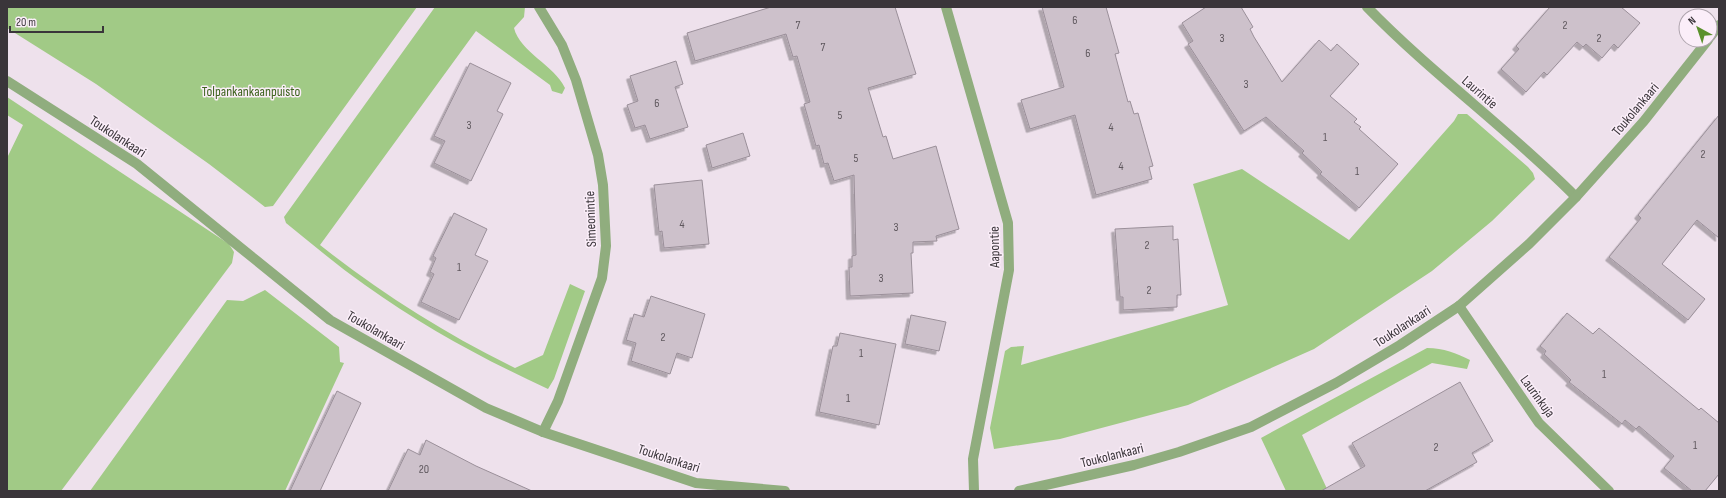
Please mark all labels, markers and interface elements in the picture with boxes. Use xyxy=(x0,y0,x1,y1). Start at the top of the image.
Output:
scale bar xyxy=(10,8,103,34)
north arrow xyxy=(1678,8,1718,48)
house number: 6 xyxy=(1072,13,1078,28)
text: N xyxy=(1685,14,1698,28)
text: 20 m xyxy=(16,15,36,30)
house number: 7 xyxy=(796,18,801,33)
house number: 2 xyxy=(1563,18,1568,33)
house number: 3 xyxy=(1219,31,1225,46)
house number: 2 xyxy=(1597,31,1602,46)
house number: 7 xyxy=(821,40,826,55)
house number: 6 xyxy=(1085,46,1091,61)
street label: Laurintie xyxy=(1458,72,1501,112)
house number: 3 xyxy=(1243,77,1249,92)
street label: Toukolankaari xyxy=(1608,79,1662,139)
park label: Tolpankankaanpuisto xyxy=(202,83,300,100)
house number: 6 xyxy=(654,96,660,111)
house number: 5 xyxy=(838,108,843,123)
street label: Toukolankaari xyxy=(86,112,149,161)
house number: 3 xyxy=(466,118,472,133)
house number: 4 xyxy=(1108,120,1114,135)
house number: 1 xyxy=(1323,130,1328,145)
house number: 2 xyxy=(1701,147,1706,162)
house number: 5 xyxy=(854,151,859,166)
house number: 4 xyxy=(1118,159,1124,174)
house number: 1 xyxy=(1355,164,1360,179)
street label: Simeonintie xyxy=(581,191,600,247)
house number: 4 xyxy=(679,217,685,232)
house number: 3 xyxy=(893,220,899,235)
street label: Aapontie xyxy=(986,226,1003,269)
house number: 2 xyxy=(1145,238,1150,253)
house number: 1 xyxy=(457,260,462,275)
house number: 3 xyxy=(878,271,884,286)
house number: 2 xyxy=(1147,283,1152,298)
street label: Toukolankaari xyxy=(1371,302,1434,351)
street label: Toukolankaari xyxy=(344,307,408,354)
house number: 2 xyxy=(661,330,666,345)
house number: 1 xyxy=(859,346,864,361)
house number: 1 xyxy=(1602,367,1607,382)
street label: Laurinkuja xyxy=(1517,372,1559,421)
house number: 1 xyxy=(846,391,851,406)
house number: 1 xyxy=(1693,438,1698,453)
street label: Toukolankaari xyxy=(1079,439,1145,471)
street label: Toukolankaari xyxy=(636,440,702,476)
house number: 2 xyxy=(1434,440,1439,455)
house number: 20 xyxy=(419,462,429,477)

